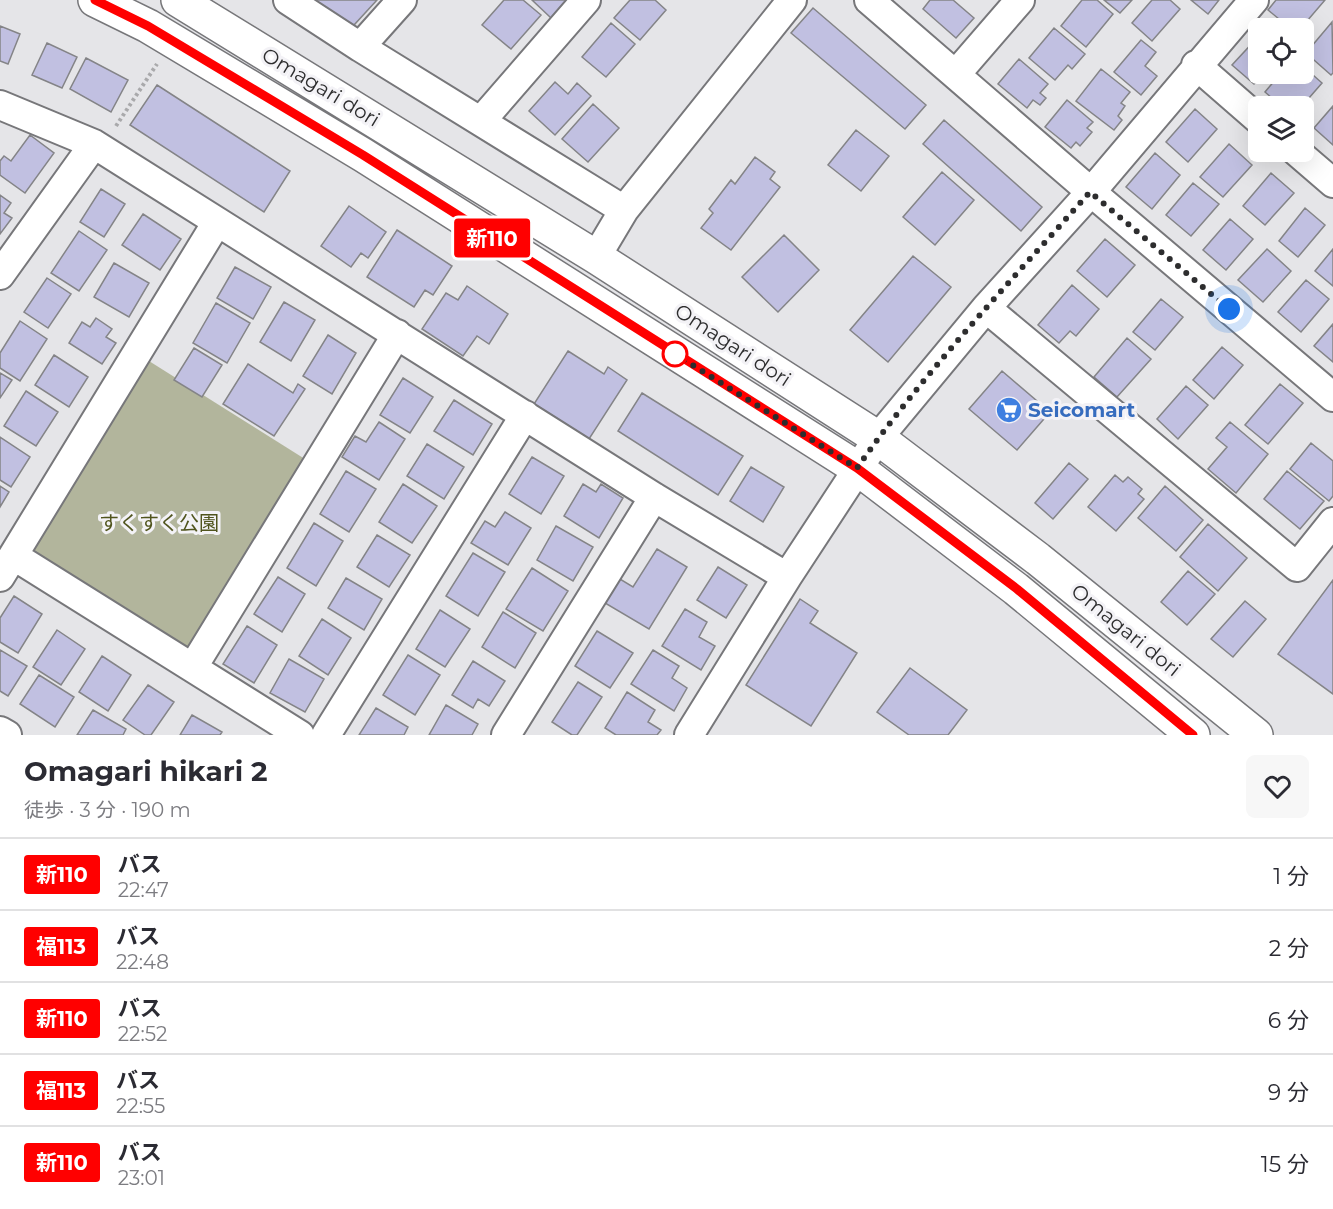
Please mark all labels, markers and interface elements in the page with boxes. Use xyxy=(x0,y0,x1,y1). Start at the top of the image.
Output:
map controls xyxy=(1248,18,1314,162)
button: locate xyxy=(1248,18,1314,84)
street label: Omagari dori xyxy=(258,42,384,132)
button: layers xyxy=(1248,96,1314,162)
line badge: 新110 xyxy=(450,218,534,258)
text: 新110 xyxy=(466,226,518,251)
your location xyxy=(1214,294,1244,324)
street label: Omagari dori xyxy=(671,299,795,391)
unlabelled marker xyxy=(662,341,688,367)
supermarket icon: Seicomart xyxy=(994,395,1024,425)
place label: Seicomart xyxy=(1028,398,1135,422)
park label: すくすく公園 xyxy=(99,511,219,535)
street label: Omagari dori xyxy=(1067,579,1185,681)
text: Omagari hikari 2 xyxy=(24,754,268,788)
button: heart xyxy=(1246,755,1309,818)
text: 徒歩 · 3 分 · 190 m xyxy=(24,798,191,822)
text: バス xyxy=(118,851,162,878)
text: 新110 xyxy=(36,862,88,887)
text: 1 分 xyxy=(1273,863,1309,890)
text: 22:47 xyxy=(118,878,169,902)
text: バス xyxy=(116,923,160,950)
text: 福113 xyxy=(36,934,86,959)
text: 2 分 xyxy=(1269,935,1309,962)
text: 22:48 xyxy=(116,950,169,974)
text: バス xyxy=(118,995,162,1022)
text: 新110 xyxy=(36,1006,88,1031)
text: 6 分 xyxy=(1268,1007,1309,1034)
text: 22:52 xyxy=(118,1022,167,1046)
text: バス xyxy=(116,1067,160,1094)
text: 福113 xyxy=(36,1078,86,1103)
text: 9 分 xyxy=(1268,1079,1309,1106)
text: 22:55 xyxy=(116,1094,165,1118)
text: バス xyxy=(118,1139,162,1166)
text: 新110 xyxy=(36,1150,88,1175)
text: 15 分 xyxy=(1261,1151,1309,1178)
text: 23:01 xyxy=(118,1166,165,1190)

